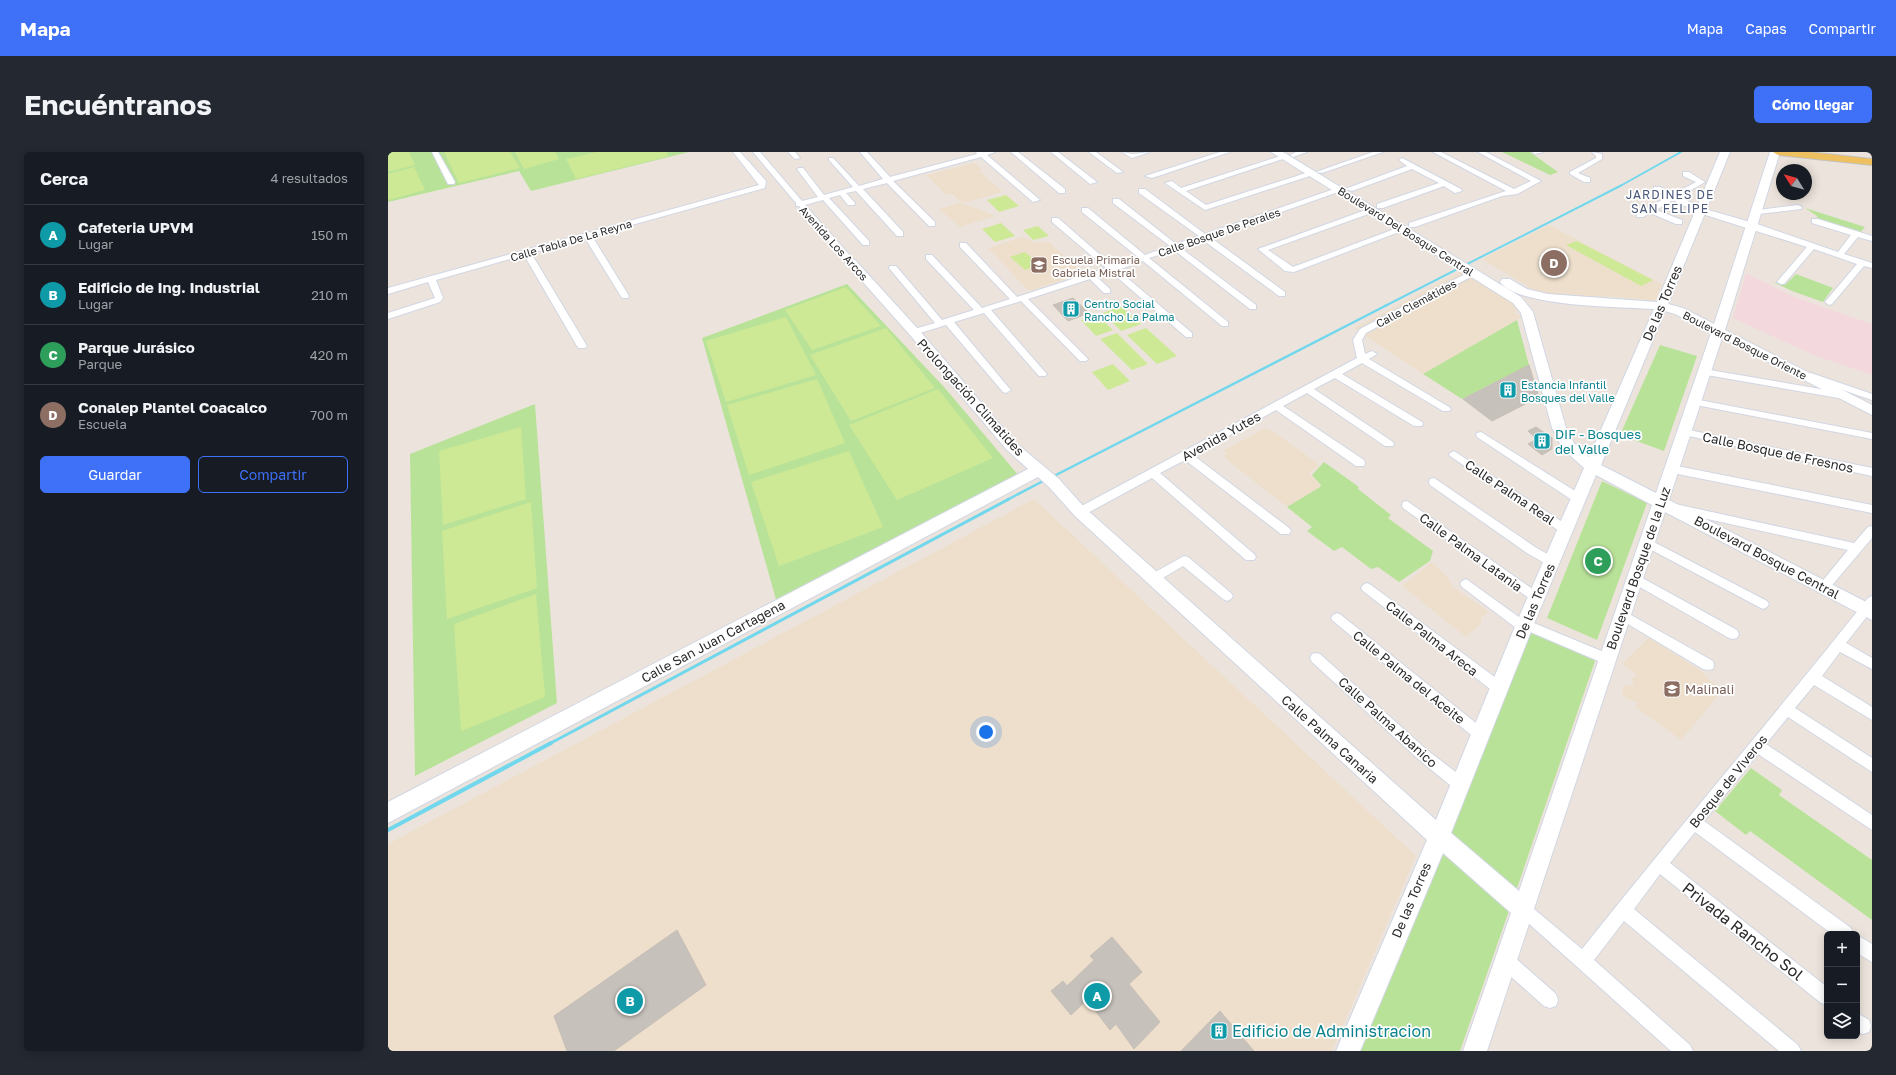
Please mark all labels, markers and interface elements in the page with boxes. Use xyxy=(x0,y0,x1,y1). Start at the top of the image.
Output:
text: Mapa xyxy=(20,17,71,40)
text: Mapa xyxy=(1687,20,1723,37)
text: Capas xyxy=(1745,20,1787,37)
text: Compartir xyxy=(1809,20,1876,37)
button: Cómo llegar xyxy=(1754,86,1872,123)
text: Encuéntranos xyxy=(24,88,212,121)
north arrow xyxy=(1776,164,1812,200)
text: Cerca xyxy=(40,168,88,189)
text: 4 resultados xyxy=(270,170,348,186)
street label: Boulevard Del Bosque Central xyxy=(1336,184,1477,278)
district label: JARDINES DE SAN FELIPE xyxy=(1626,187,1714,216)
street label: Avenida Los Arcos xyxy=(797,203,871,283)
street label: Calle Bosque De Perales xyxy=(1156,205,1282,259)
street label: Calle Tabla De La Reyna xyxy=(509,216,633,264)
text: Cafeteria UPVM xyxy=(78,218,194,236)
text: A xyxy=(48,227,58,243)
text: 150 m xyxy=(311,227,348,243)
text: Lugar xyxy=(78,236,113,252)
pin: D xyxy=(1541,248,1567,278)
place label: Escuela Primaria Gabriela Mistral xyxy=(1052,253,1140,279)
school or university icon: Escuela Primaria Gabriela Mistral xyxy=(1029,255,1049,275)
street label: De las Torres xyxy=(1639,263,1685,343)
street label: Calle Clemátides xyxy=(1374,276,1459,330)
text: Edificio de Ing. Industrial xyxy=(78,278,260,296)
text: B xyxy=(48,287,58,303)
text: 210 m xyxy=(311,287,348,303)
text: Lugar xyxy=(78,296,113,312)
place label: Centro Social Rancho La Palma xyxy=(1084,297,1175,323)
building icon: Centro Social Rancho La Palma xyxy=(1061,299,1081,319)
street label: Boulevard Bosque Oriente xyxy=(1681,308,1809,382)
street label: Prolongación Climatides xyxy=(914,335,1028,459)
text: Parque Jurásico xyxy=(78,338,195,356)
text: C xyxy=(48,347,58,363)
text: 420 m xyxy=(310,347,348,363)
text: Parque xyxy=(78,356,122,372)
place label: Estancia Infantil Bosques del Valle xyxy=(1521,378,1615,404)
building icon: Estancia Infantil Bosques del Valle xyxy=(1498,380,1518,400)
text: Conalep Plantel Coacalco xyxy=(78,398,267,416)
text: D xyxy=(48,407,58,423)
text: 700 m xyxy=(310,407,348,423)
street label: Avenida Yutes xyxy=(1179,408,1263,464)
text: Escuela xyxy=(78,416,127,432)
place label: DIF - Bosques del Valle xyxy=(1555,426,1641,457)
street label: Calle Bosque de Fresnos xyxy=(1701,428,1855,476)
building icon: DIF - Bosques del Valle xyxy=(1532,431,1552,451)
button: Guardar xyxy=(40,456,190,493)
button: Compartir xyxy=(198,456,348,493)
street label: Calle Palma Real xyxy=(1462,456,1558,528)
street label: Boulevard Bosque de la Luz xyxy=(1603,484,1674,652)
street label: Calle Palma Latania xyxy=(1416,509,1526,595)
street label: Boulevard Bosque Central xyxy=(1692,512,1842,602)
pin: C xyxy=(1585,546,1611,576)
street label: De las Torres xyxy=(1512,561,1558,641)
street label: Calle San Juan Cartagena xyxy=(638,596,788,686)
street label: Calle Palma Areca xyxy=(1383,597,1481,679)
street label: Calle Palma del Aceite xyxy=(1350,627,1468,727)
street label: Calle Palma Abanico xyxy=(1335,673,1441,771)
school or university icon: Malinali xyxy=(1662,679,1682,699)
place label: Malinali xyxy=(1685,681,1734,697)
street label: Calle Palma Canaria xyxy=(1278,691,1382,787)
your location xyxy=(976,722,996,742)
street label: Bosque de Viveros xyxy=(1686,731,1771,831)
street label: De las Torres xyxy=(1388,860,1434,940)
street label: Privada Rancho Sol xyxy=(1678,878,1808,984)
map controls xyxy=(1824,931,1860,1039)
button: + xyxy=(1824,931,1860,967)
button: − xyxy=(1824,967,1860,1003)
pin: A xyxy=(1084,981,1110,1011)
pin: B xyxy=(617,986,643,1016)
button: layers xyxy=(1824,1003,1860,1039)
building icon: Edificio de Administracion xyxy=(1209,1021,1229,1041)
place label: Edificio de Administracion xyxy=(1232,1021,1431,1041)

